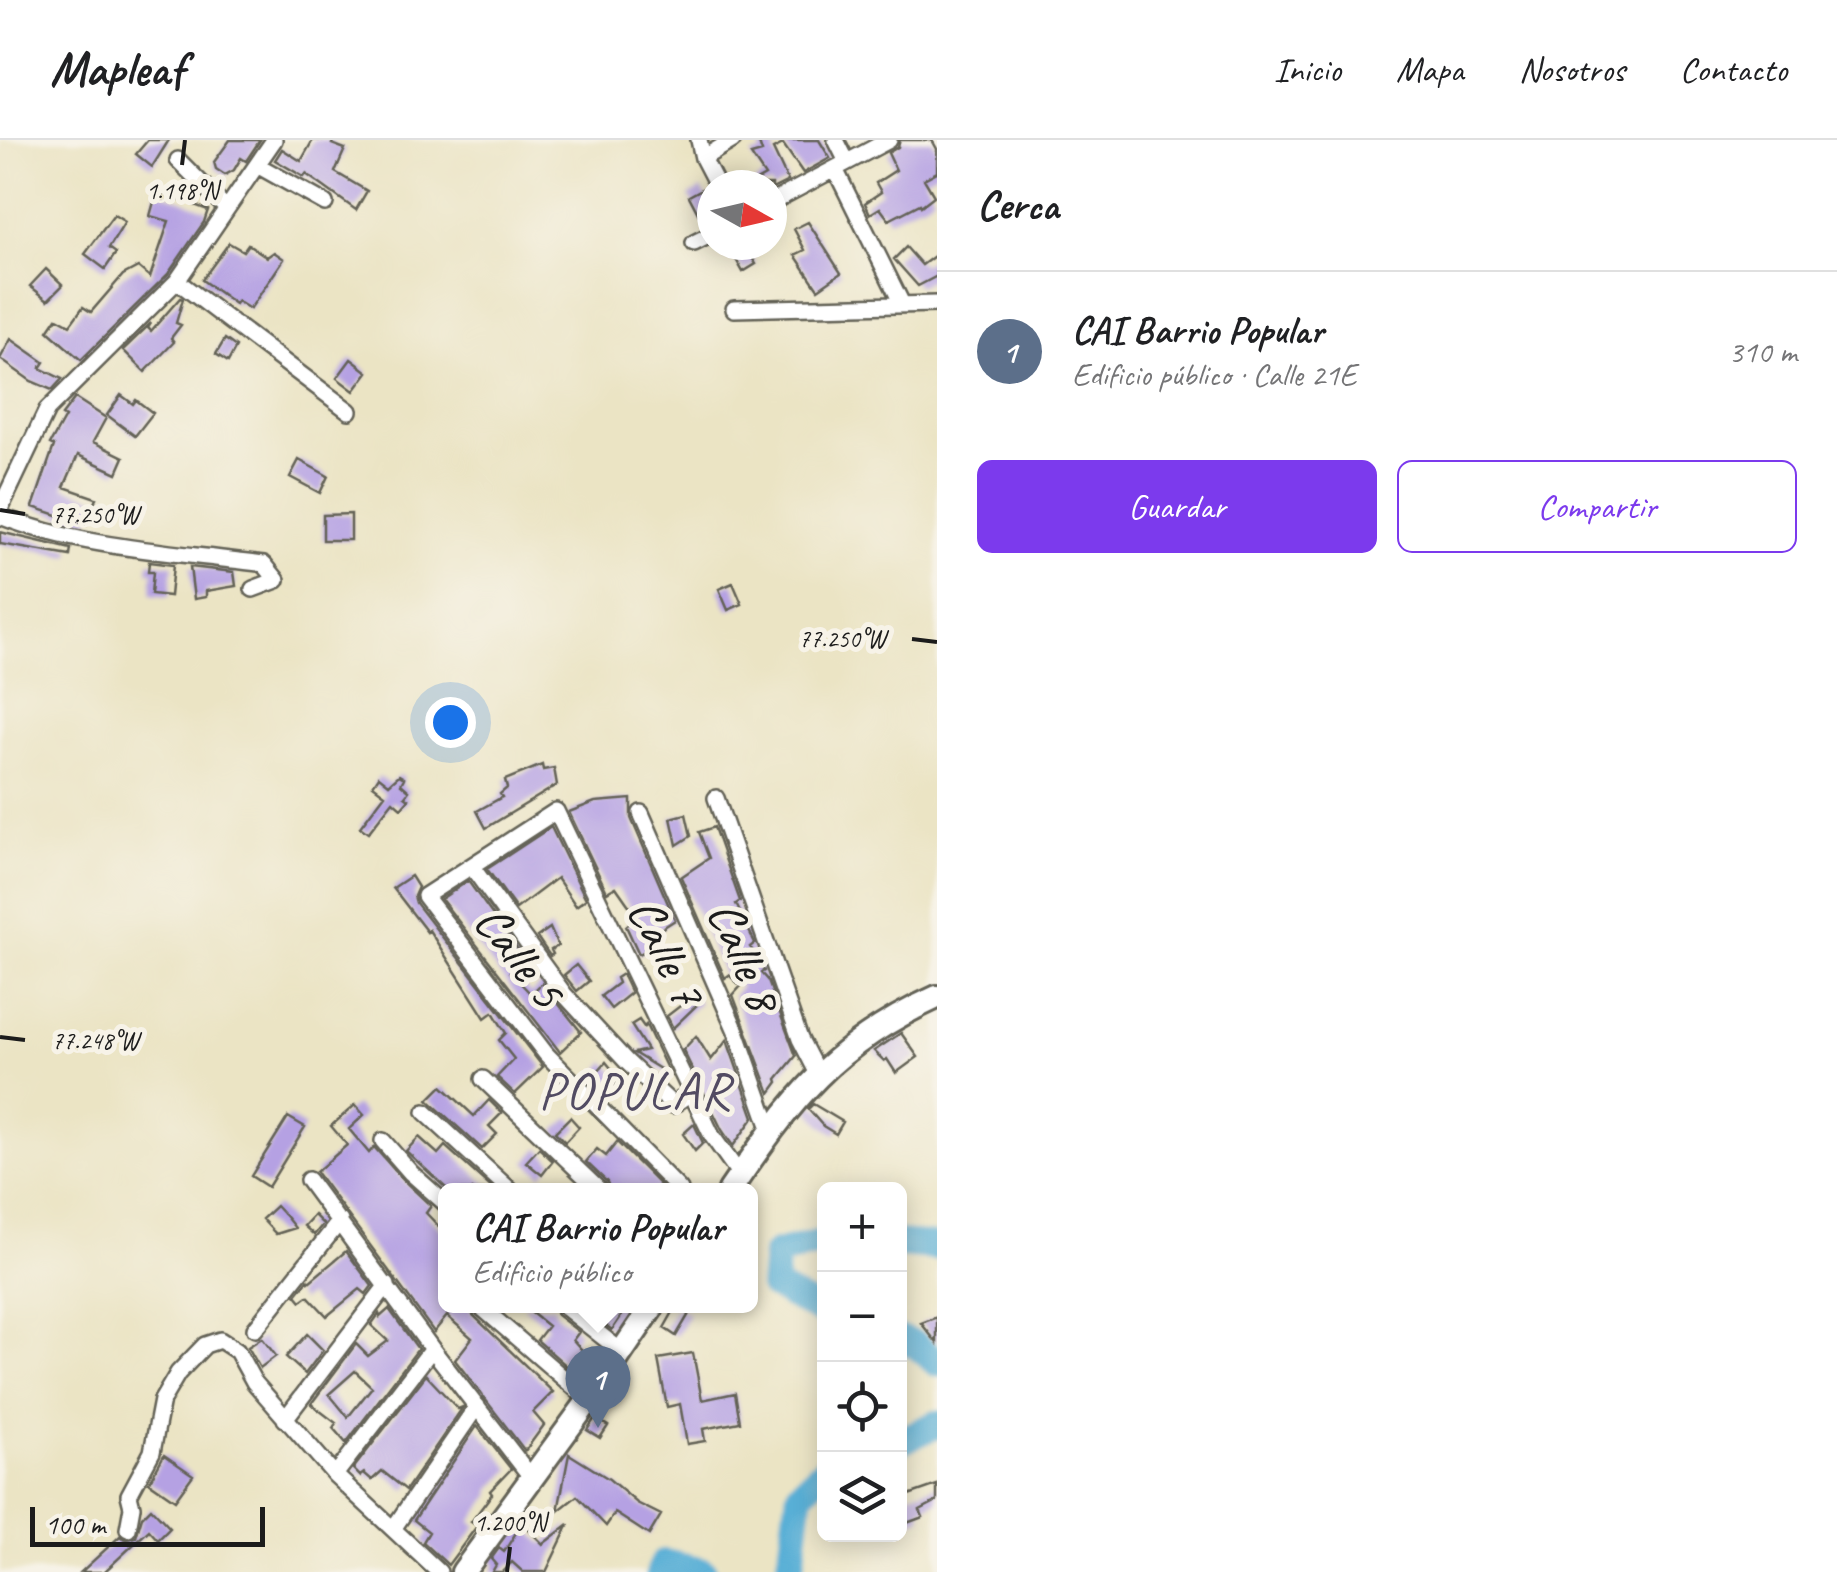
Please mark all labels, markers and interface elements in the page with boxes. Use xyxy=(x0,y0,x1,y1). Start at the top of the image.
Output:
text: Mapleaf xyxy=(50,39,184,99)
text: Inicio xyxy=(1274,47,1341,92)
text: Mapa xyxy=(1396,47,1464,92)
text: Nosotros xyxy=(1519,47,1625,92)
text: Contacto xyxy=(1680,47,1787,92)
north arrow xyxy=(697,170,787,260)
text: 1.198°N xyxy=(146,175,222,207)
text: Cerca xyxy=(977,179,1059,232)
text: CAI Barrio Popular xyxy=(1072,307,1323,354)
text: 1 xyxy=(1002,331,1017,372)
text: 310 m xyxy=(1728,331,1797,372)
text: Edificio público · Calle 21E xyxy=(1072,354,1356,395)
button: Guardar xyxy=(977,460,1377,553)
button: Compartir xyxy=(1397,460,1797,553)
text: 77.250°W xyxy=(52,499,142,531)
text: 77.250°W xyxy=(799,623,889,655)
your location xyxy=(425,697,476,748)
street label: Calle 7 xyxy=(614,887,721,1019)
street label: Calle 8 xyxy=(694,891,797,1024)
street label: Calle 5 xyxy=(461,892,581,1022)
text: 77.248°W xyxy=(52,1025,142,1057)
district label: POPULAR xyxy=(539,1058,735,1124)
map controls xyxy=(817,1182,907,1542)
button: + xyxy=(817,1182,907,1272)
popup xyxy=(438,1183,758,1313)
text: CAI Barrio Popular xyxy=(472,1204,724,1251)
text: Edificio público xyxy=(472,1251,631,1292)
button: − xyxy=(817,1272,907,1362)
pin: 1 xyxy=(566,1346,630,1428)
button: locate xyxy=(817,1362,907,1452)
button: layers xyxy=(817,1452,907,1542)
scale bar xyxy=(30,1502,265,1546)
text: 100 m xyxy=(45,1507,105,1542)
text: 1.200°N xyxy=(474,1507,550,1539)

